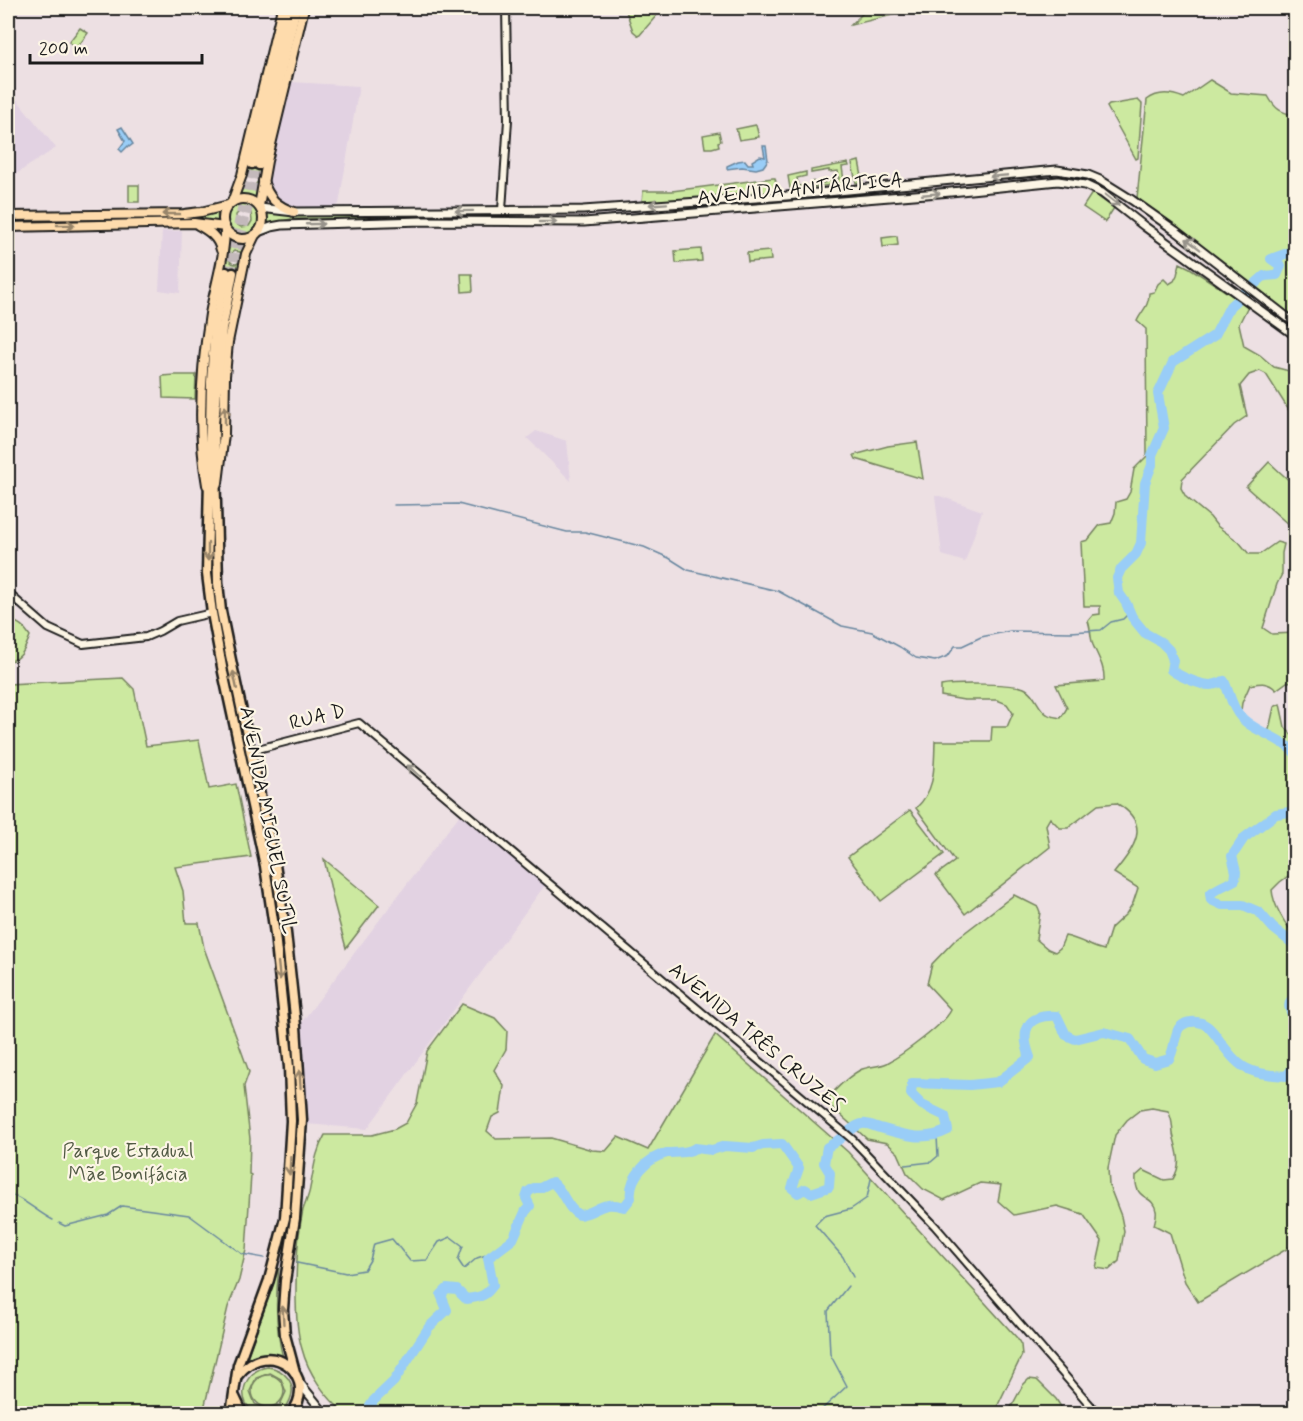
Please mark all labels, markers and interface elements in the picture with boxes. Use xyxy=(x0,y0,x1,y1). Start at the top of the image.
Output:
scale bar xyxy=(30,27,202,65)
text: 200 m xyxy=(39,37,88,61)
street label: AVENIDA ANTÁRTICA xyxy=(696,167,904,212)
one-way arrow xyxy=(990,171,1010,182)
one-way arrow xyxy=(920,188,940,199)
one-way arrow xyxy=(1103,193,1119,206)
one-way arrow xyxy=(649,199,669,210)
one-way arrow xyxy=(454,205,474,216)
one-way arrow xyxy=(162,208,182,220)
one-way arrow xyxy=(537,216,557,228)
one-way arrow xyxy=(304,218,324,229)
one-way arrow xyxy=(55,219,75,231)
one-way arrow xyxy=(1185,238,1201,251)
one-way arrow xyxy=(219,405,230,425)
one-way arrow xyxy=(202,542,214,562)
one-way arrow xyxy=(229,671,240,691)
street label: RUA D xyxy=(287,698,348,737)
street label: AVENIDA MIGUEL SUTIL xyxy=(232,704,303,937)
one-way arrow xyxy=(407,764,422,778)
street label: AVENIDA TRÊS CRUZES xyxy=(663,957,849,1120)
one-way arrow xyxy=(274,961,285,981)
one-way arrow xyxy=(294,1070,305,1090)
park label: Parque Estadual Mãe Bonifácia xyxy=(62,1138,194,1188)
one-way arrow xyxy=(284,1155,295,1175)
one-way arrow xyxy=(278,1306,289,1326)

